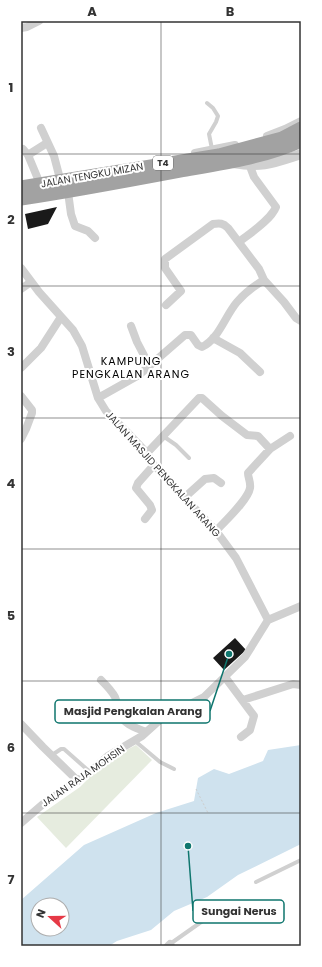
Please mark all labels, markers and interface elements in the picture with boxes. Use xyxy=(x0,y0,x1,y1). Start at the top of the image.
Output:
text: A xyxy=(87,2,97,21)
text: B xyxy=(226,2,235,21)
text: 1 xyxy=(9,78,13,97)
road number: T4 xyxy=(153,156,173,170)
street label: JALAN TENGKU MIZAN xyxy=(40,159,144,191)
text: 2 xyxy=(7,210,15,229)
text: 3 xyxy=(7,342,15,361)
district label: KAMPUNG PENGKALAN ARANG xyxy=(72,353,190,382)
street label: JALAN MASJID PENGKALAN ARANG xyxy=(102,408,224,541)
text: 4 xyxy=(7,474,16,493)
text: 5 xyxy=(7,606,15,625)
callout: Masjid Pengkalan Arang xyxy=(55,700,210,723)
text: Masjid Pengkalan Arang xyxy=(64,703,202,719)
text: 6 xyxy=(7,738,15,757)
street label: JALAN RAJA MOHSIN xyxy=(38,741,128,811)
text: 7 xyxy=(8,870,15,889)
north arrow xyxy=(30,897,70,937)
callout: Sungai Nerus xyxy=(193,900,284,923)
text: Sungai Nerus xyxy=(201,903,277,919)
text: N xyxy=(32,907,50,920)

